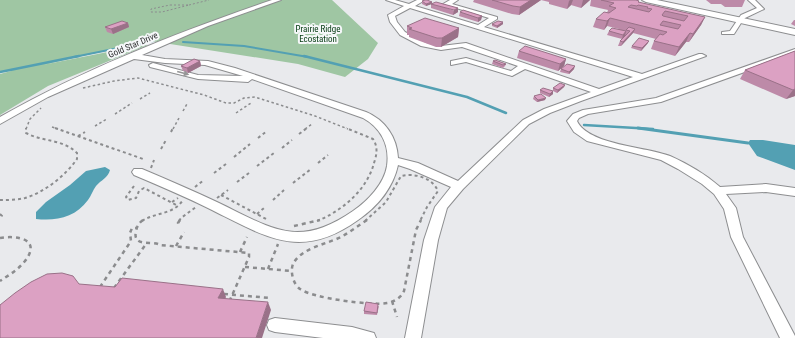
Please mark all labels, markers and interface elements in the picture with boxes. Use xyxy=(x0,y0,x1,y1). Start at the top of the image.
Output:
park label: Prairie Ridge Ecostation xyxy=(296,24,341,44)
street label: Gold Star Drive xyxy=(107,30,159,60)
one-way arrow xyxy=(177,70,189,76)

